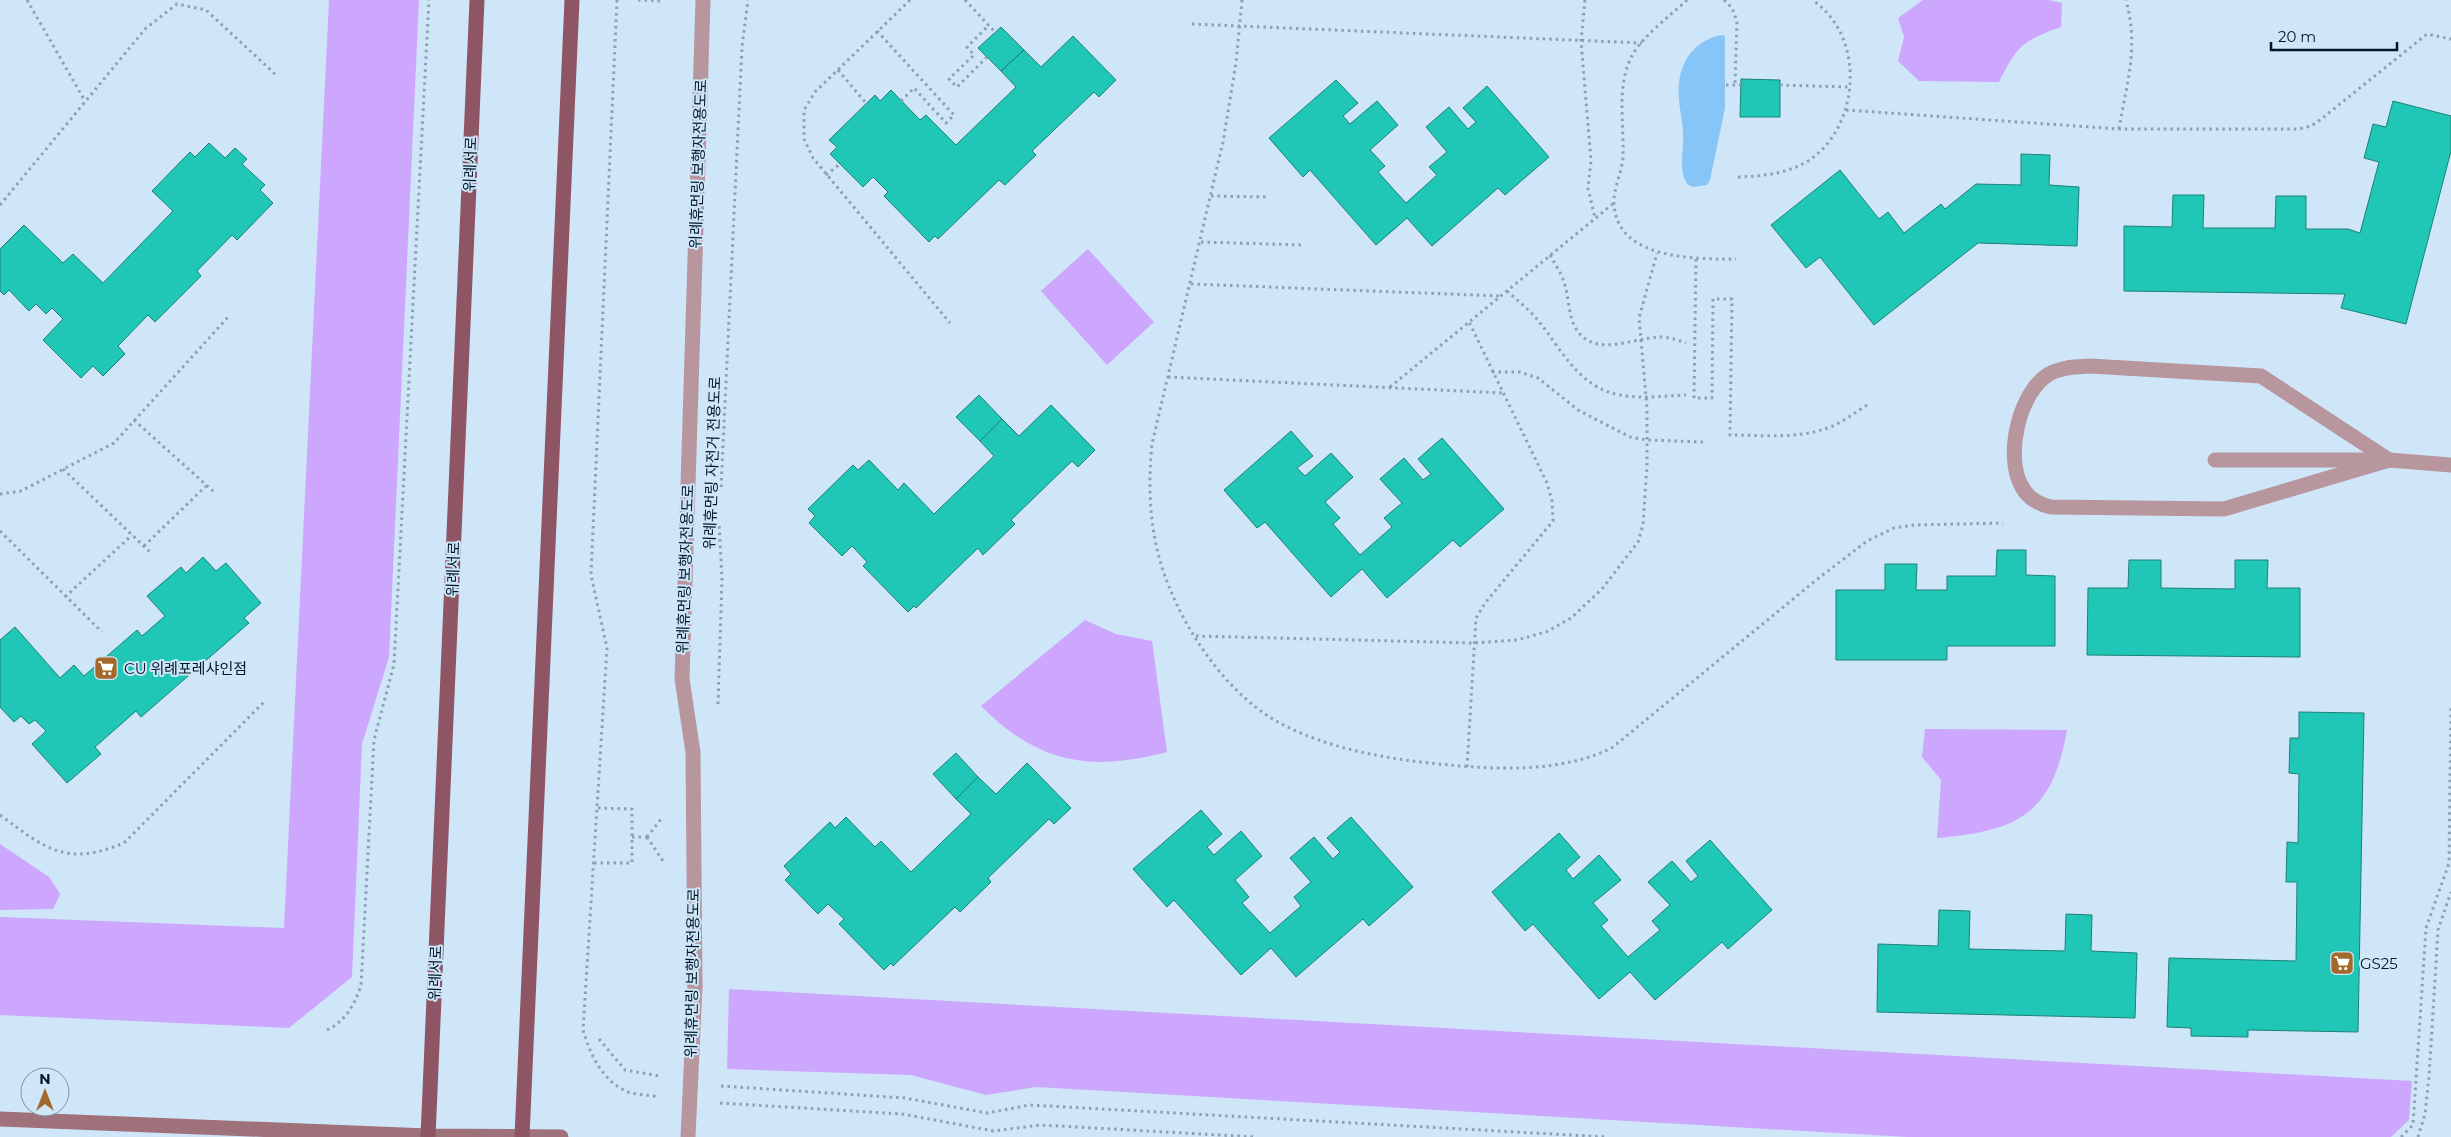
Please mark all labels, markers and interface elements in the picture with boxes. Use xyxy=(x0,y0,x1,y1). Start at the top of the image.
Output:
scale bar xyxy=(2271,20,2397,52)
text: 20 m xyxy=(2278,27,2316,46)
street label: 위례휴먼링 보행자전용도로 xyxy=(686,79,710,249)
street label: 위례서로 xyxy=(460,136,480,192)
street label: 위례휴먼링 자전거 전용도로 xyxy=(699,376,725,550)
street label: 위례휴먼링 보행자전용도로 xyxy=(673,484,697,654)
street label: 위례서로 xyxy=(443,541,463,597)
supermarket icon: CU 위례포레샤인점 xyxy=(93,655,119,681)
place label: CU 위례포레샤인점 xyxy=(124,659,247,678)
street label: 위례휴먼링 보행자전용도로 xyxy=(681,888,703,1058)
street label: 위례서로 xyxy=(425,945,445,1001)
supermarket icon: GS25 xyxy=(2329,950,2355,976)
place label: GS25 xyxy=(2360,954,2398,973)
north arrow xyxy=(20,1067,70,1117)
text: N xyxy=(39,1070,51,1088)

